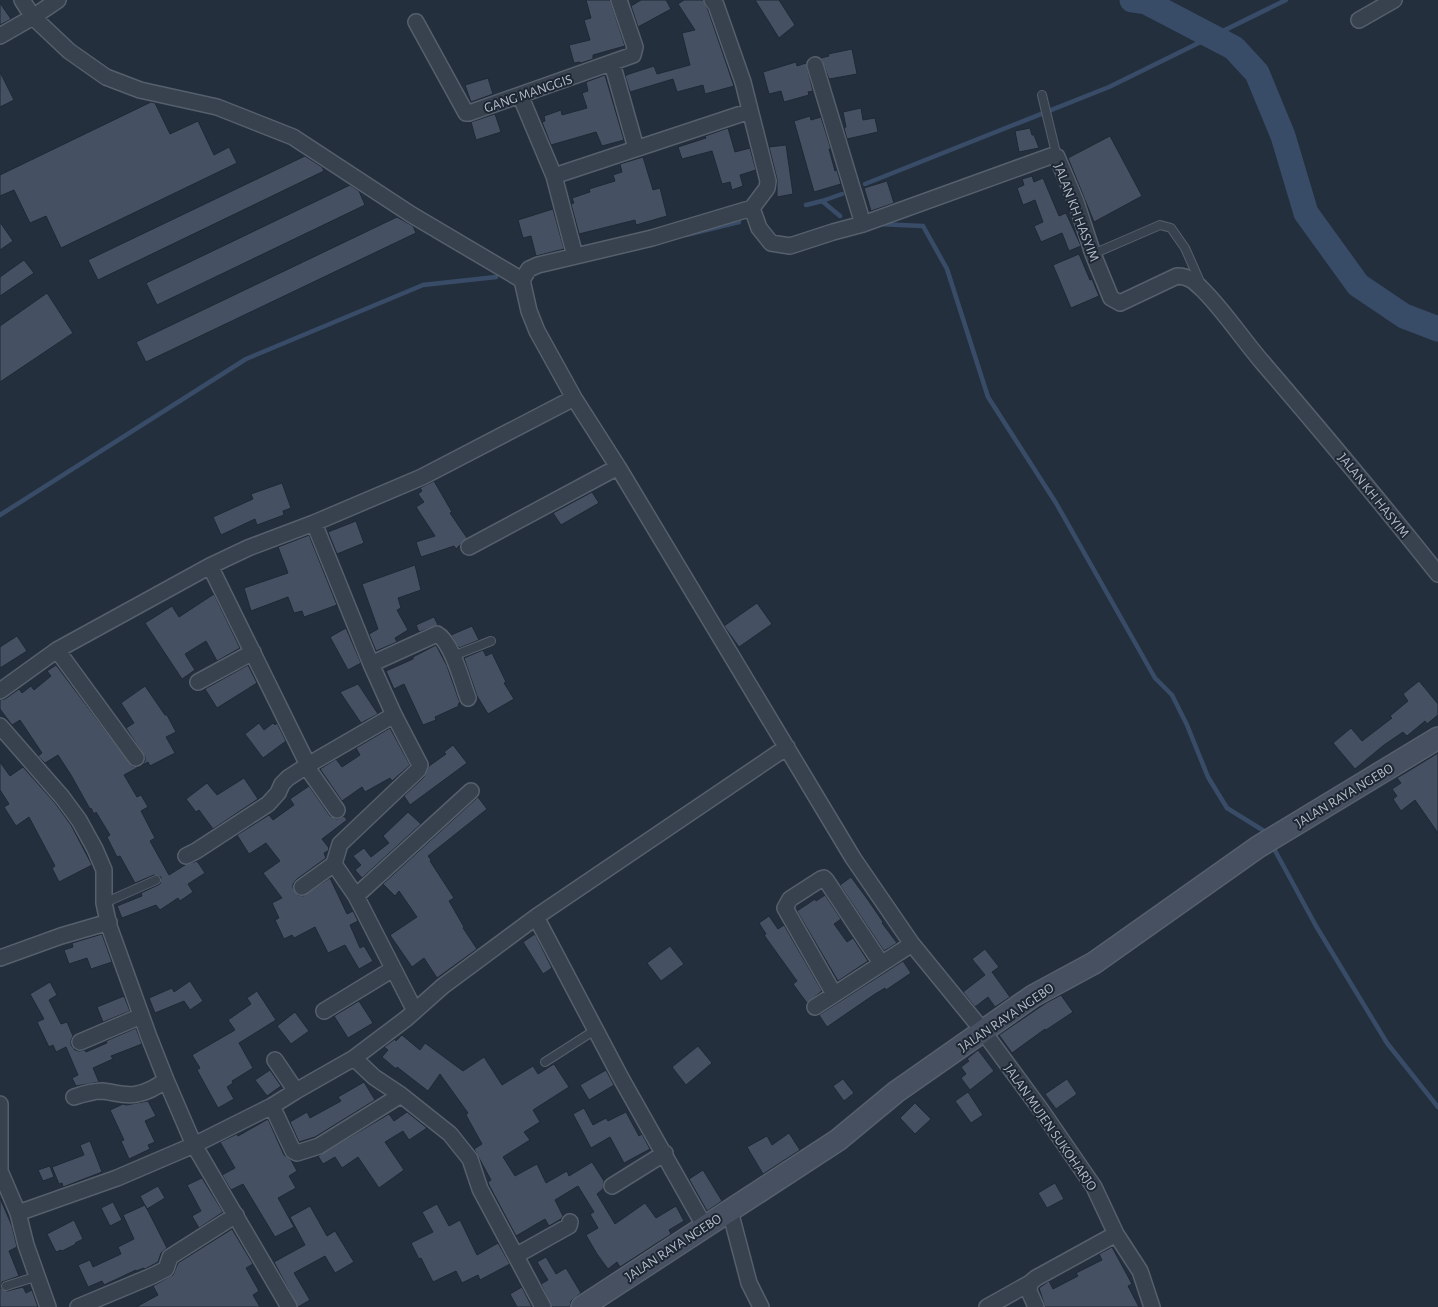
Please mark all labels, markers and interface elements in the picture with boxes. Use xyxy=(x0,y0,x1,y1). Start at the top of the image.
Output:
street label: GANG MANGGIS xyxy=(482,72,574,116)
street label: JALAN KH HASYIM xyxy=(1051,161,1101,264)
street label: JALAN KH HASYIM xyxy=(1335,451,1411,541)
street label: JALAN RAYA NGEBO xyxy=(1293,761,1396,831)
street label: JALAN RAYA NGEBO xyxy=(956,981,1057,1055)
street label: JALAN MUJEN SUKOHARJO xyxy=(1001,1062,1099,1194)
street label: JALAN RAYA NGEBO xyxy=(623,1212,724,1284)

